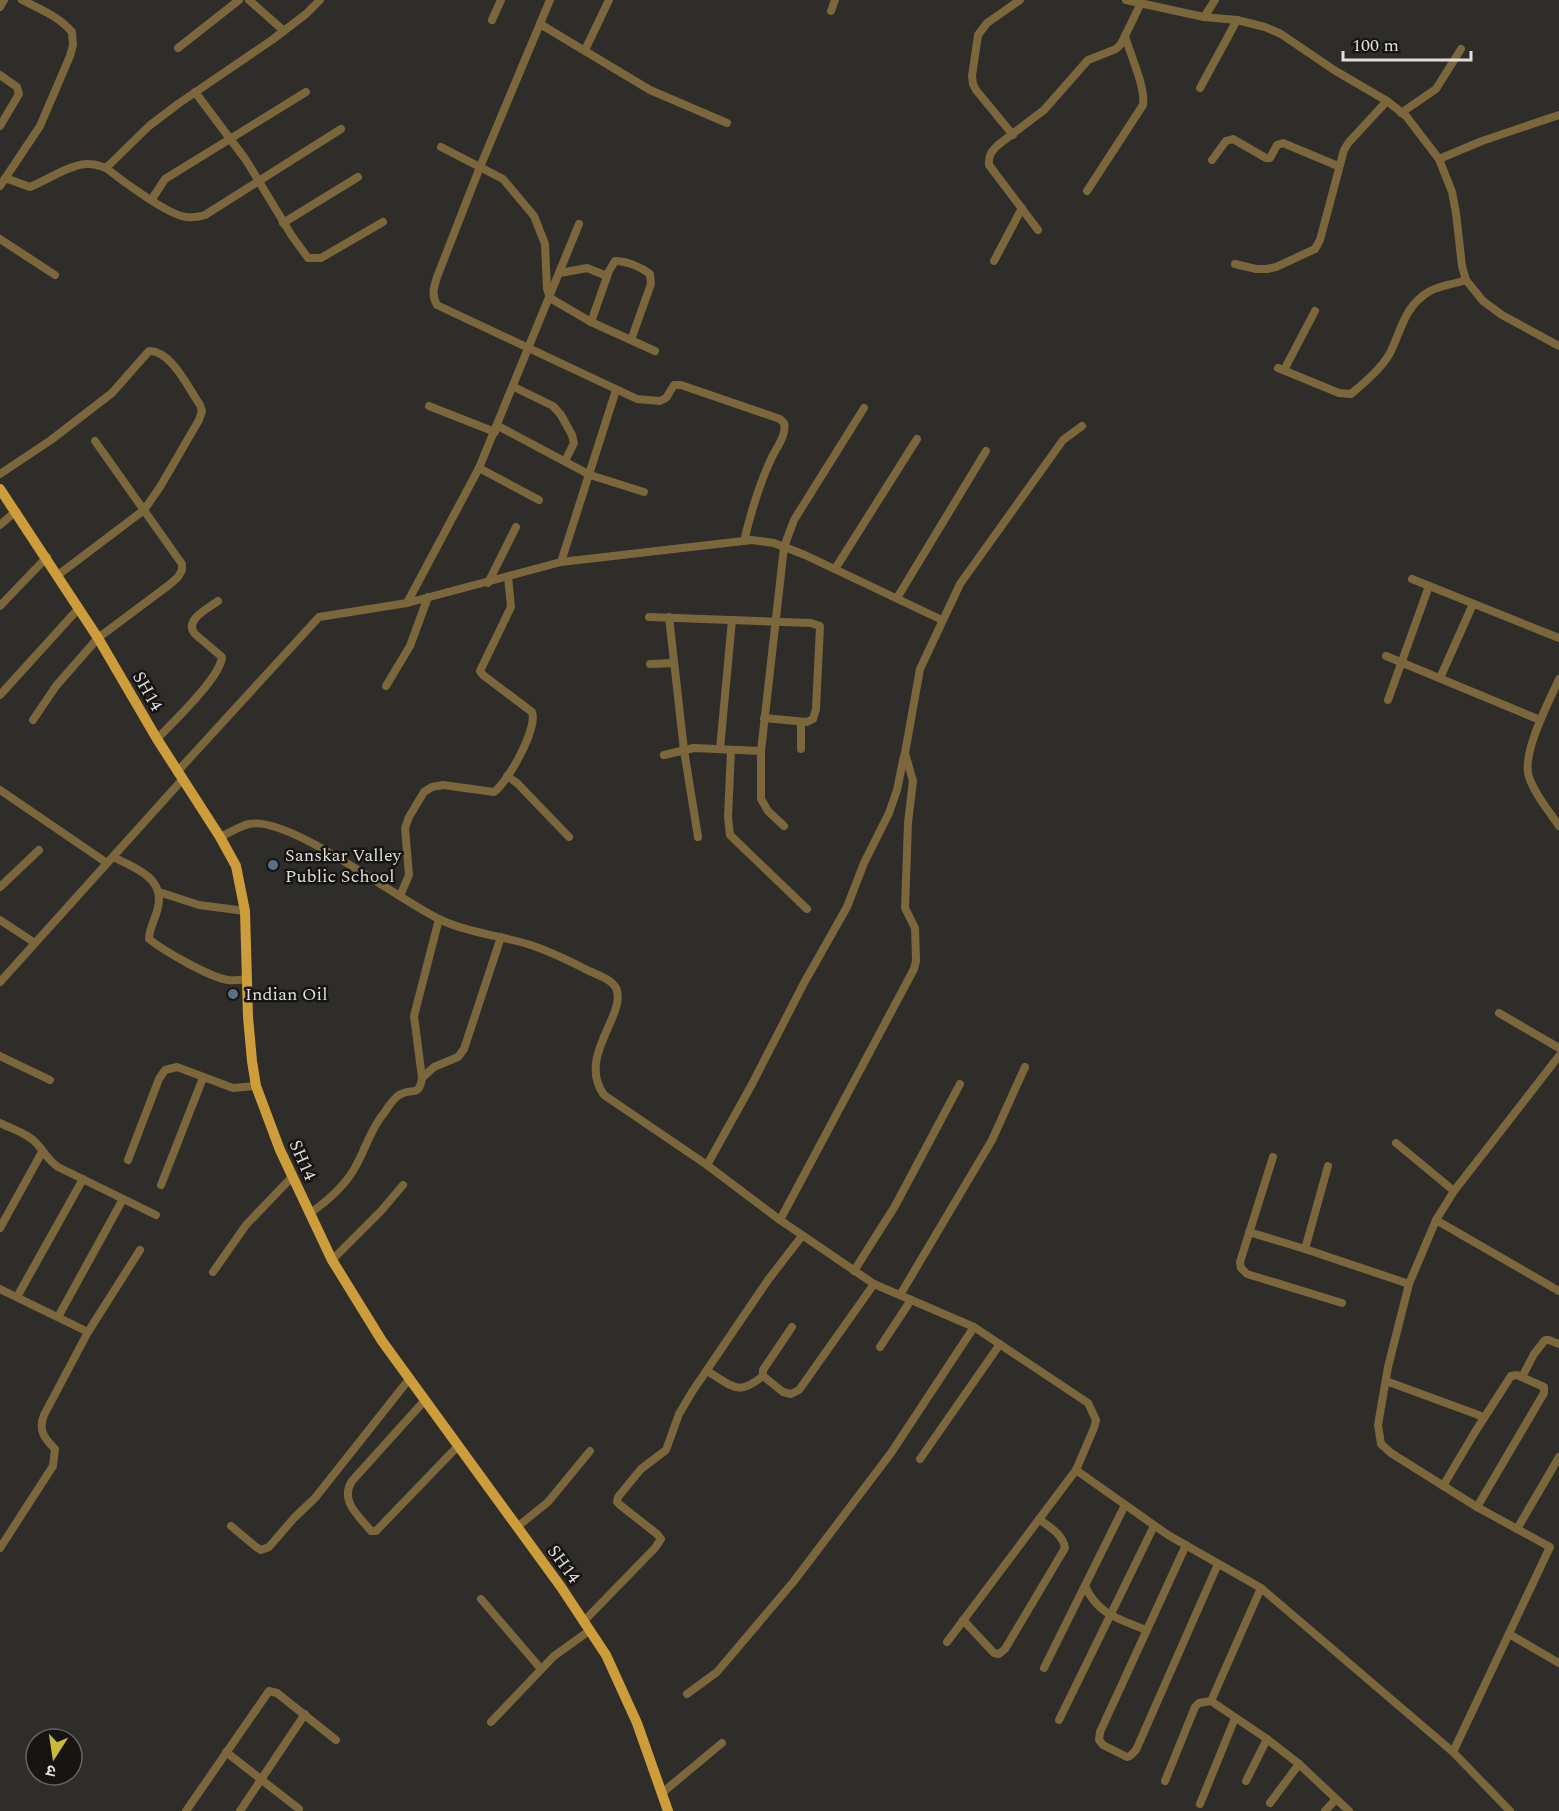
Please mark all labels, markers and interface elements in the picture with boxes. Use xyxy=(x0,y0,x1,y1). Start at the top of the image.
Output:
scale bar xyxy=(1343,24,1470,62)
text: 100 m xyxy=(1352,32,1399,59)
street label: SH14 xyxy=(125,666,170,716)
place label: Sanskar Valley Public School xyxy=(285,842,403,890)
marker: Sanskar Valley Public School xyxy=(266,858,280,872)
place label: Indian Oil xyxy=(245,981,327,1008)
marker: Indian Oil xyxy=(226,987,240,1001)
street label: SH14 xyxy=(282,1135,323,1185)
street label: SH14 xyxy=(540,1539,587,1589)
north arrow xyxy=(24,1727,84,1787)
text: उ xyxy=(43,1758,58,1783)

